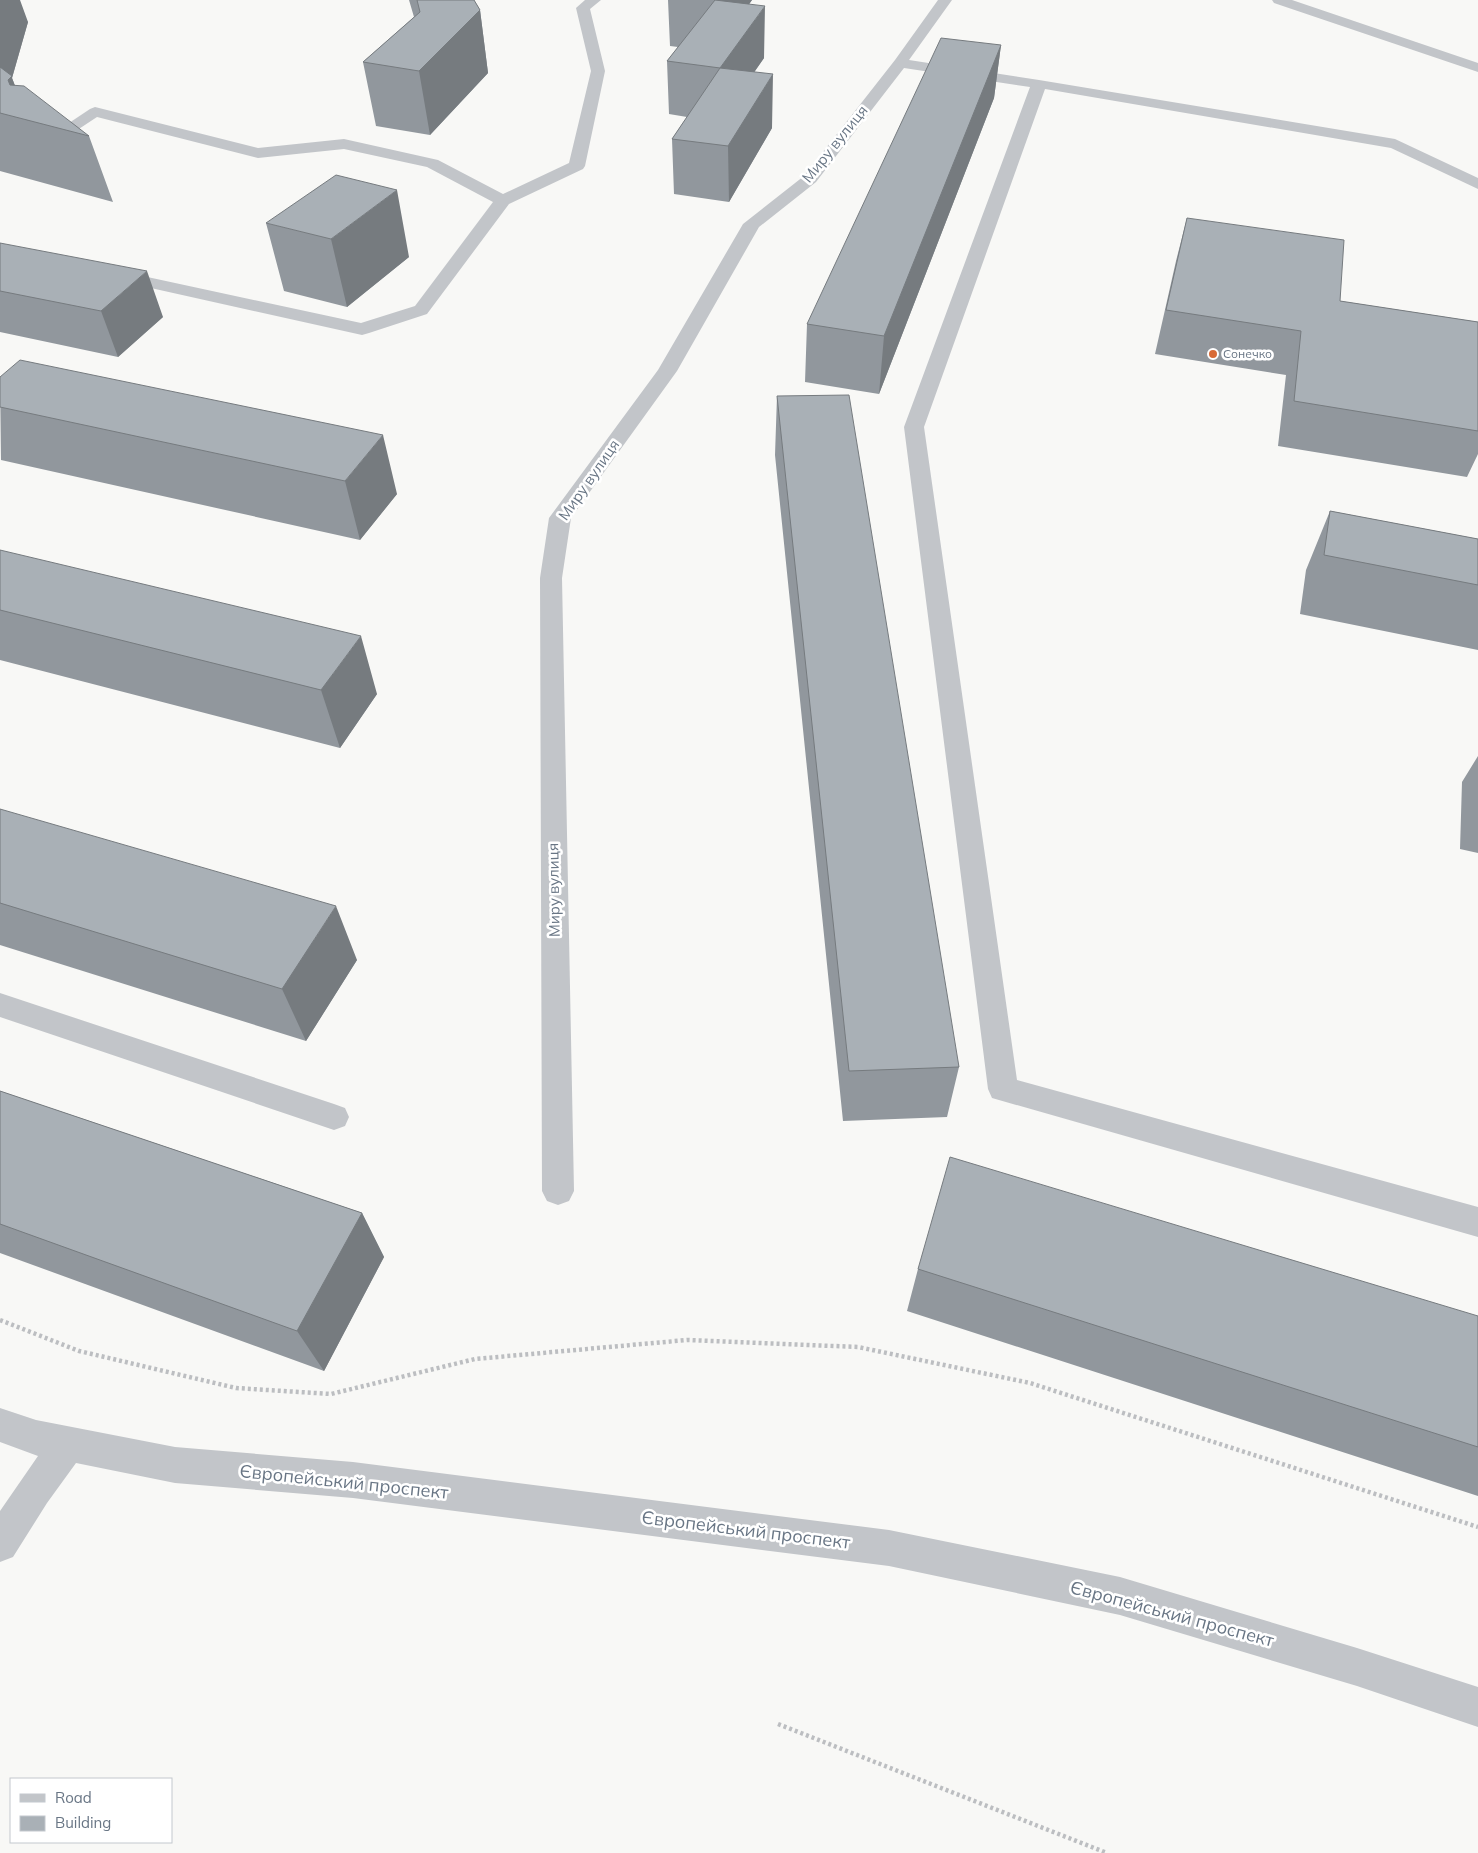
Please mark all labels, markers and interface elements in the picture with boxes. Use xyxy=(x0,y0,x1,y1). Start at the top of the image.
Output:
street label: Миру вулиця xyxy=(798,101,872,186)
place label: Сонечко xyxy=(1223,346,1272,361)
marker: Сонечко xyxy=(1207,348,1219,360)
street label: Миру вулиця xyxy=(554,436,623,524)
street label: Миру вулиця xyxy=(543,843,564,937)
street label: Європейський проспект xyxy=(238,1459,450,1504)
street label: Європейський проспект xyxy=(641,1505,852,1554)
street label: Європейський проспект xyxy=(1068,1575,1277,1652)
legend xyxy=(10,1778,172,1843)
text: Road xyxy=(55,1788,92,1807)
text: Building xyxy=(55,1813,111,1832)

